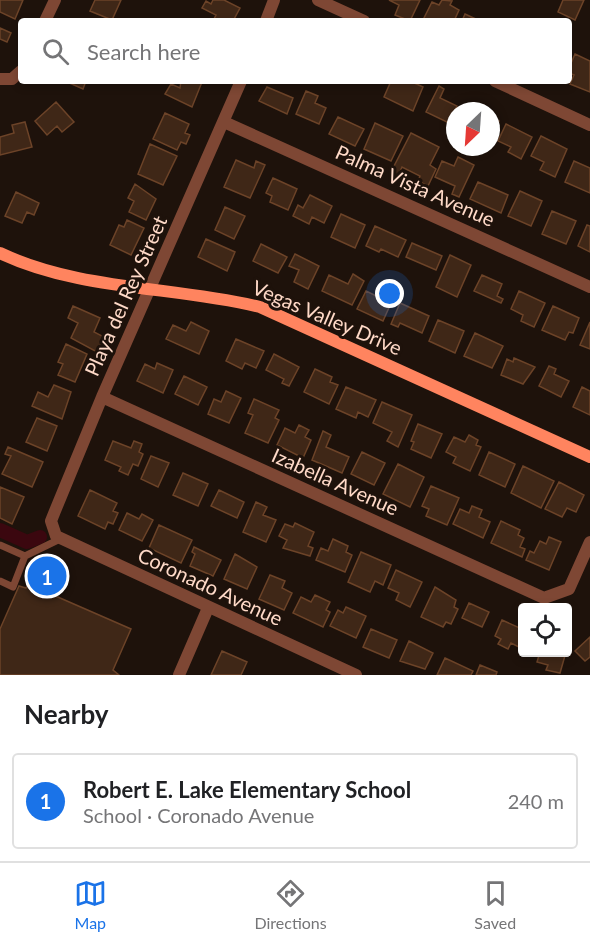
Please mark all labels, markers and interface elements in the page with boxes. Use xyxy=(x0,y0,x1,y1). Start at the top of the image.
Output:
search box xyxy=(18,18,572,84)
icon: search xyxy=(39,35,72,68)
text: Search here xyxy=(87,38,200,65)
north arrow xyxy=(446,102,500,156)
street label: Palma Vista Avenue xyxy=(332,139,499,231)
street label: Playa del Rey Street xyxy=(79,212,171,379)
street label: Vegas Valley Drive xyxy=(249,275,406,359)
your location xyxy=(375,279,404,308)
street label: Izabella Avenue xyxy=(268,442,402,520)
street label: Coronado Avenue xyxy=(134,542,287,630)
pin: 1 xyxy=(28,554,66,598)
map controls xyxy=(518,603,572,657)
button: locate xyxy=(518,603,572,657)
text: Nearby xyxy=(24,698,109,730)
text: Robert E. Lake Elementary School xyxy=(83,776,411,803)
text: 1 xyxy=(40,789,51,813)
text: 240 m xyxy=(508,789,564,813)
text: School · Coronado Avenue xyxy=(83,803,314,827)
tab: Map xyxy=(74,877,107,932)
tab: Directions xyxy=(254,877,327,932)
tab: Saved xyxy=(474,877,516,932)

